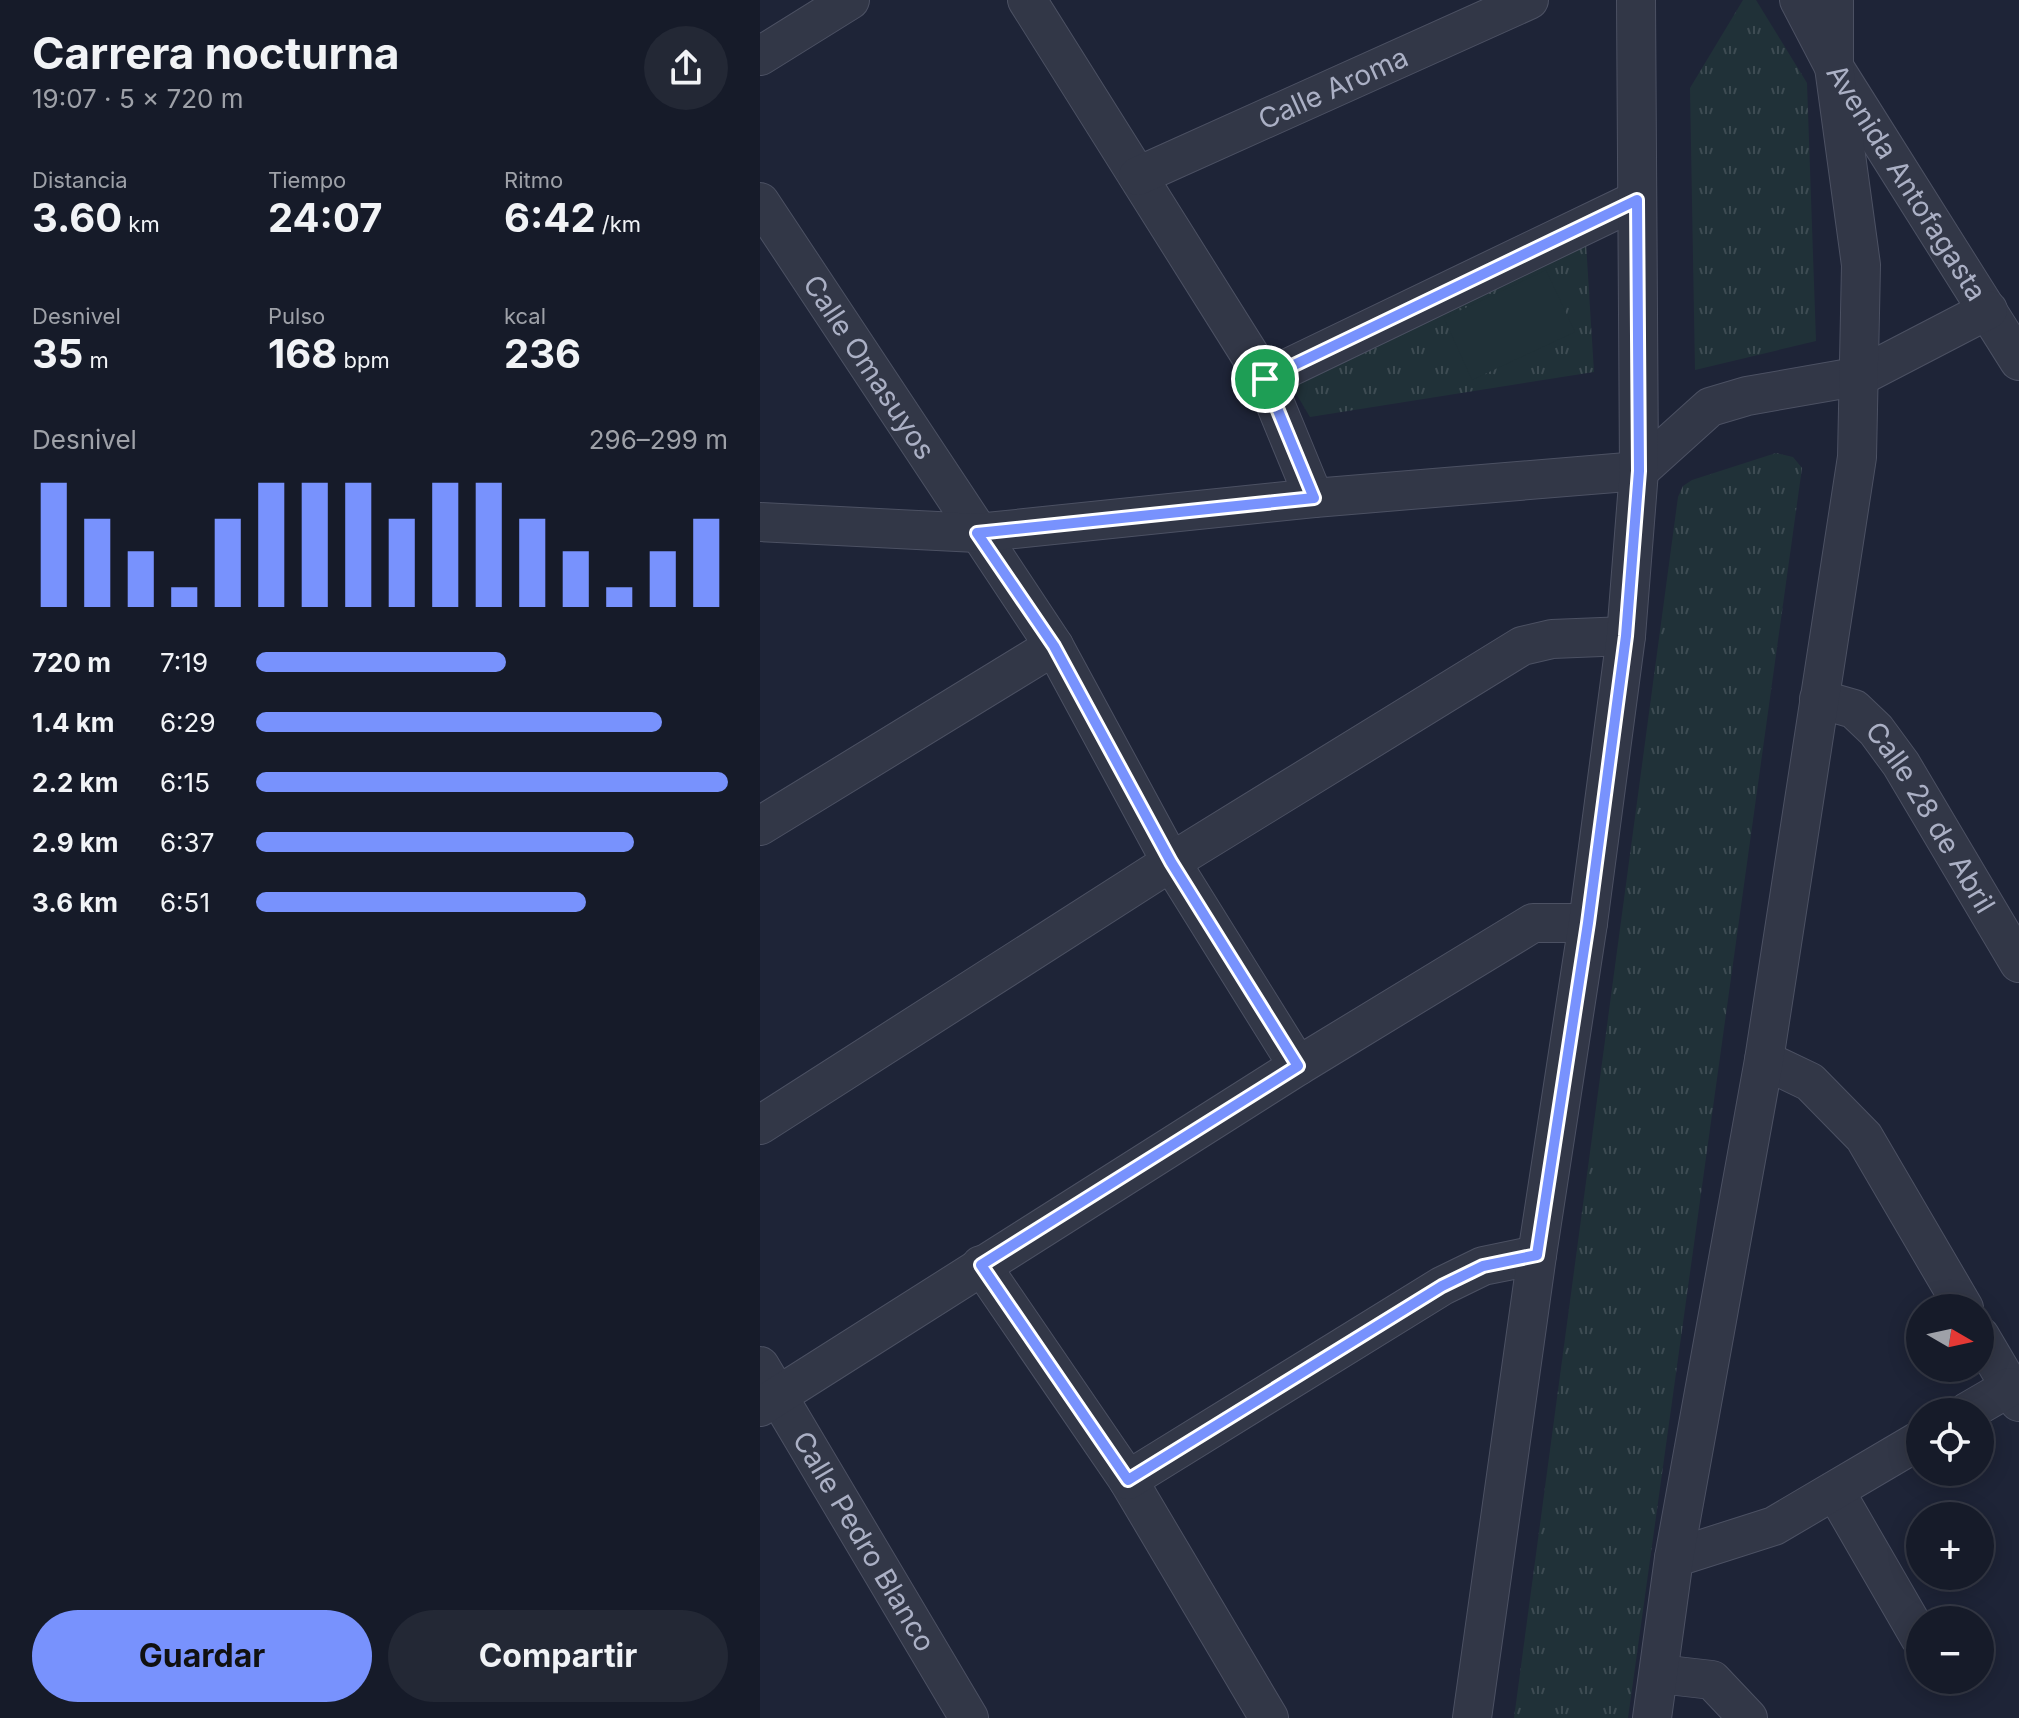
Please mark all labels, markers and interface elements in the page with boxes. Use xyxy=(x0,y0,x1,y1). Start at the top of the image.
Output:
text: Carrera nocturna xyxy=(32,26,400,80)
button: share xyxy=(644,26,728,110)
street label: Calle Aroma xyxy=(1253,40,1413,137)
street label: Avenida Antofagasta xyxy=(1820,58,1994,307)
text: 19:07 · 5 × 720 m xyxy=(32,83,244,114)
text: Distancia xyxy=(32,167,128,193)
text: Tiempo xyxy=(268,167,346,193)
text: Ritmo xyxy=(504,167,563,193)
text: 3.60 xyxy=(32,193,122,242)
text: 24:07 xyxy=(268,193,382,242)
text: 6:42 xyxy=(504,193,596,242)
text: km xyxy=(122,211,160,237)
text: /km xyxy=(596,211,641,237)
street label: Calle Omasuyos xyxy=(796,269,942,466)
text: Desnivel xyxy=(32,303,121,329)
text: Pulso xyxy=(268,303,325,329)
text: kcal xyxy=(504,303,546,329)
text: 35 xyxy=(32,329,83,378)
text: 168 xyxy=(268,329,337,378)
text: 236 xyxy=(504,329,581,378)
pin xyxy=(1231,345,1299,413)
text: m xyxy=(83,347,109,373)
text: bpm xyxy=(337,347,390,373)
icon: arrive xyxy=(1243,357,1287,401)
text: Desnivel xyxy=(32,424,137,455)
text: 296–299 m xyxy=(589,424,728,455)
text: 720 m xyxy=(32,647,111,678)
text: 7:19 xyxy=(160,647,208,678)
text: 1.4 km xyxy=(32,707,114,738)
text: 6:29 xyxy=(160,707,216,738)
street label: Calle 28 de Abril xyxy=(1859,715,2002,919)
text: 2.2 km xyxy=(32,767,118,798)
text: 6:15 xyxy=(160,767,210,798)
text: 2.9 km xyxy=(32,827,119,858)
text: 6:37 xyxy=(160,827,214,858)
text: 3.6 km xyxy=(32,887,118,918)
text: 6:51 xyxy=(160,887,210,918)
north arrow xyxy=(1906,1294,1994,1382)
map controls xyxy=(1906,1294,1994,1694)
button: locate xyxy=(1906,1398,1994,1486)
street label: Calle Pedro Blanco xyxy=(786,1425,943,1658)
button: + xyxy=(1906,1502,1994,1590)
button: − xyxy=(1906,1606,1994,1694)
button: Guardar xyxy=(32,1610,372,1702)
button: Compartir xyxy=(388,1610,728,1702)

